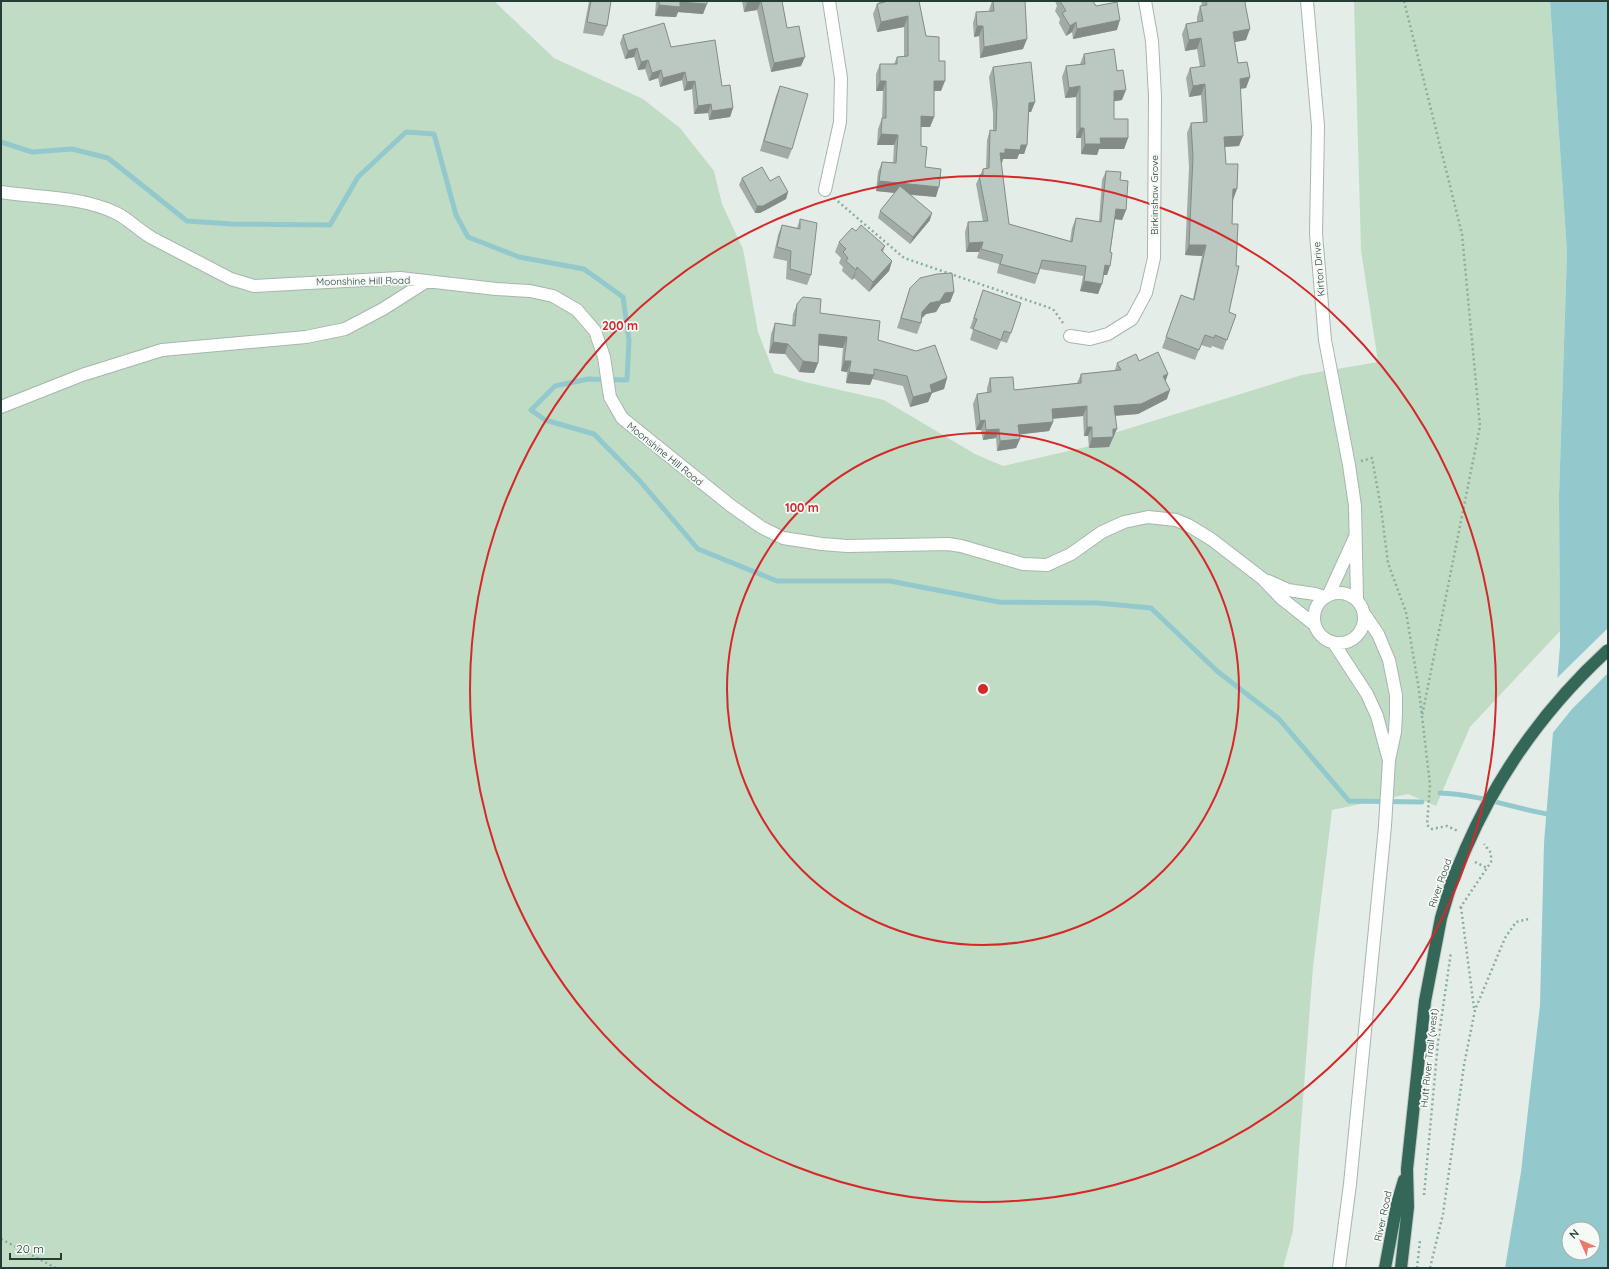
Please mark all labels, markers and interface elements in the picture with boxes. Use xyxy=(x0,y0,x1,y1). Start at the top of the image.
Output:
street label: Birkinshaw Grove xyxy=(1148,155,1161,235)
street label: Kirton Drive xyxy=(1310,241,1328,297)
street label: Moonshine Hill Road xyxy=(316,274,410,288)
text: 200 m xyxy=(602,318,638,333)
street label: Moonshine Hill Road xyxy=(624,419,706,489)
text: 100 m xyxy=(785,500,819,515)
centre of rings xyxy=(976,682,990,696)
street label: River Road xyxy=(1426,857,1454,909)
street label: Hutt River Trail (west) xyxy=(1417,1007,1441,1108)
street label: River Road xyxy=(1371,1190,1395,1242)
north arrow xyxy=(1561,1221,1601,1261)
text: N xyxy=(1566,1226,1582,1242)
scale bar xyxy=(10,1235,61,1261)
text: 20 m xyxy=(16,1241,44,1256)

